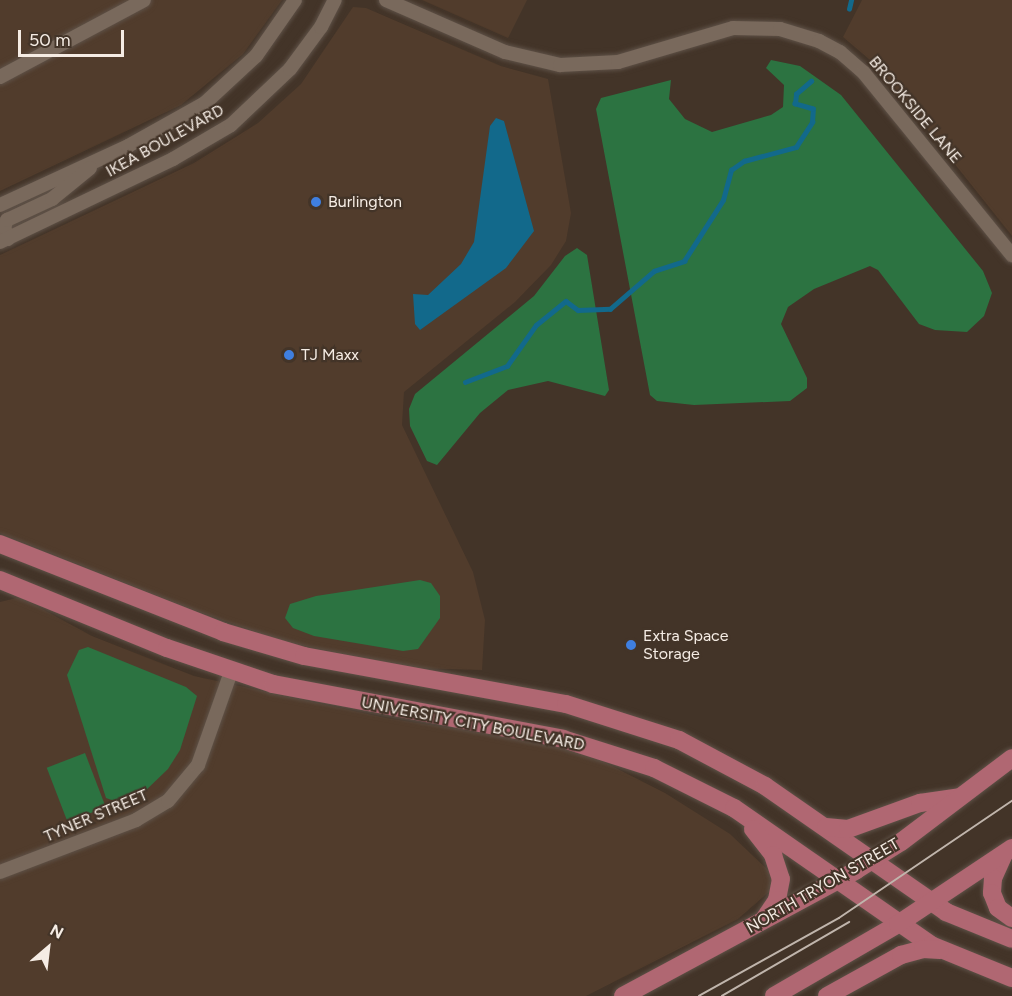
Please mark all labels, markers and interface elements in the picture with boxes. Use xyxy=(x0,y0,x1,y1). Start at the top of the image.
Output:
scale bar xyxy=(21,18,128,56)
text: 50 m xyxy=(29,29,71,51)
street label: BROOKSIDE LANE xyxy=(865,53,965,167)
street label: IKEA BOULEVARD xyxy=(103,101,227,181)
place label: Burlington xyxy=(328,192,402,212)
marker: Burlington xyxy=(309,195,323,209)
place label: TJ Maxx xyxy=(301,345,359,365)
marker: TJ Maxx xyxy=(282,348,296,362)
place label: Extra Space Storage xyxy=(643,626,728,664)
marker: Extra Space Storage xyxy=(624,638,638,652)
street label: UNIVERSITY CITY BOULEVARD xyxy=(360,693,586,755)
street label: TYNER STREET xyxy=(41,786,151,846)
street label: NORTH TRYON STREET xyxy=(743,834,903,938)
north arrow xyxy=(18,918,78,978)
text: N xyxy=(47,920,67,943)

